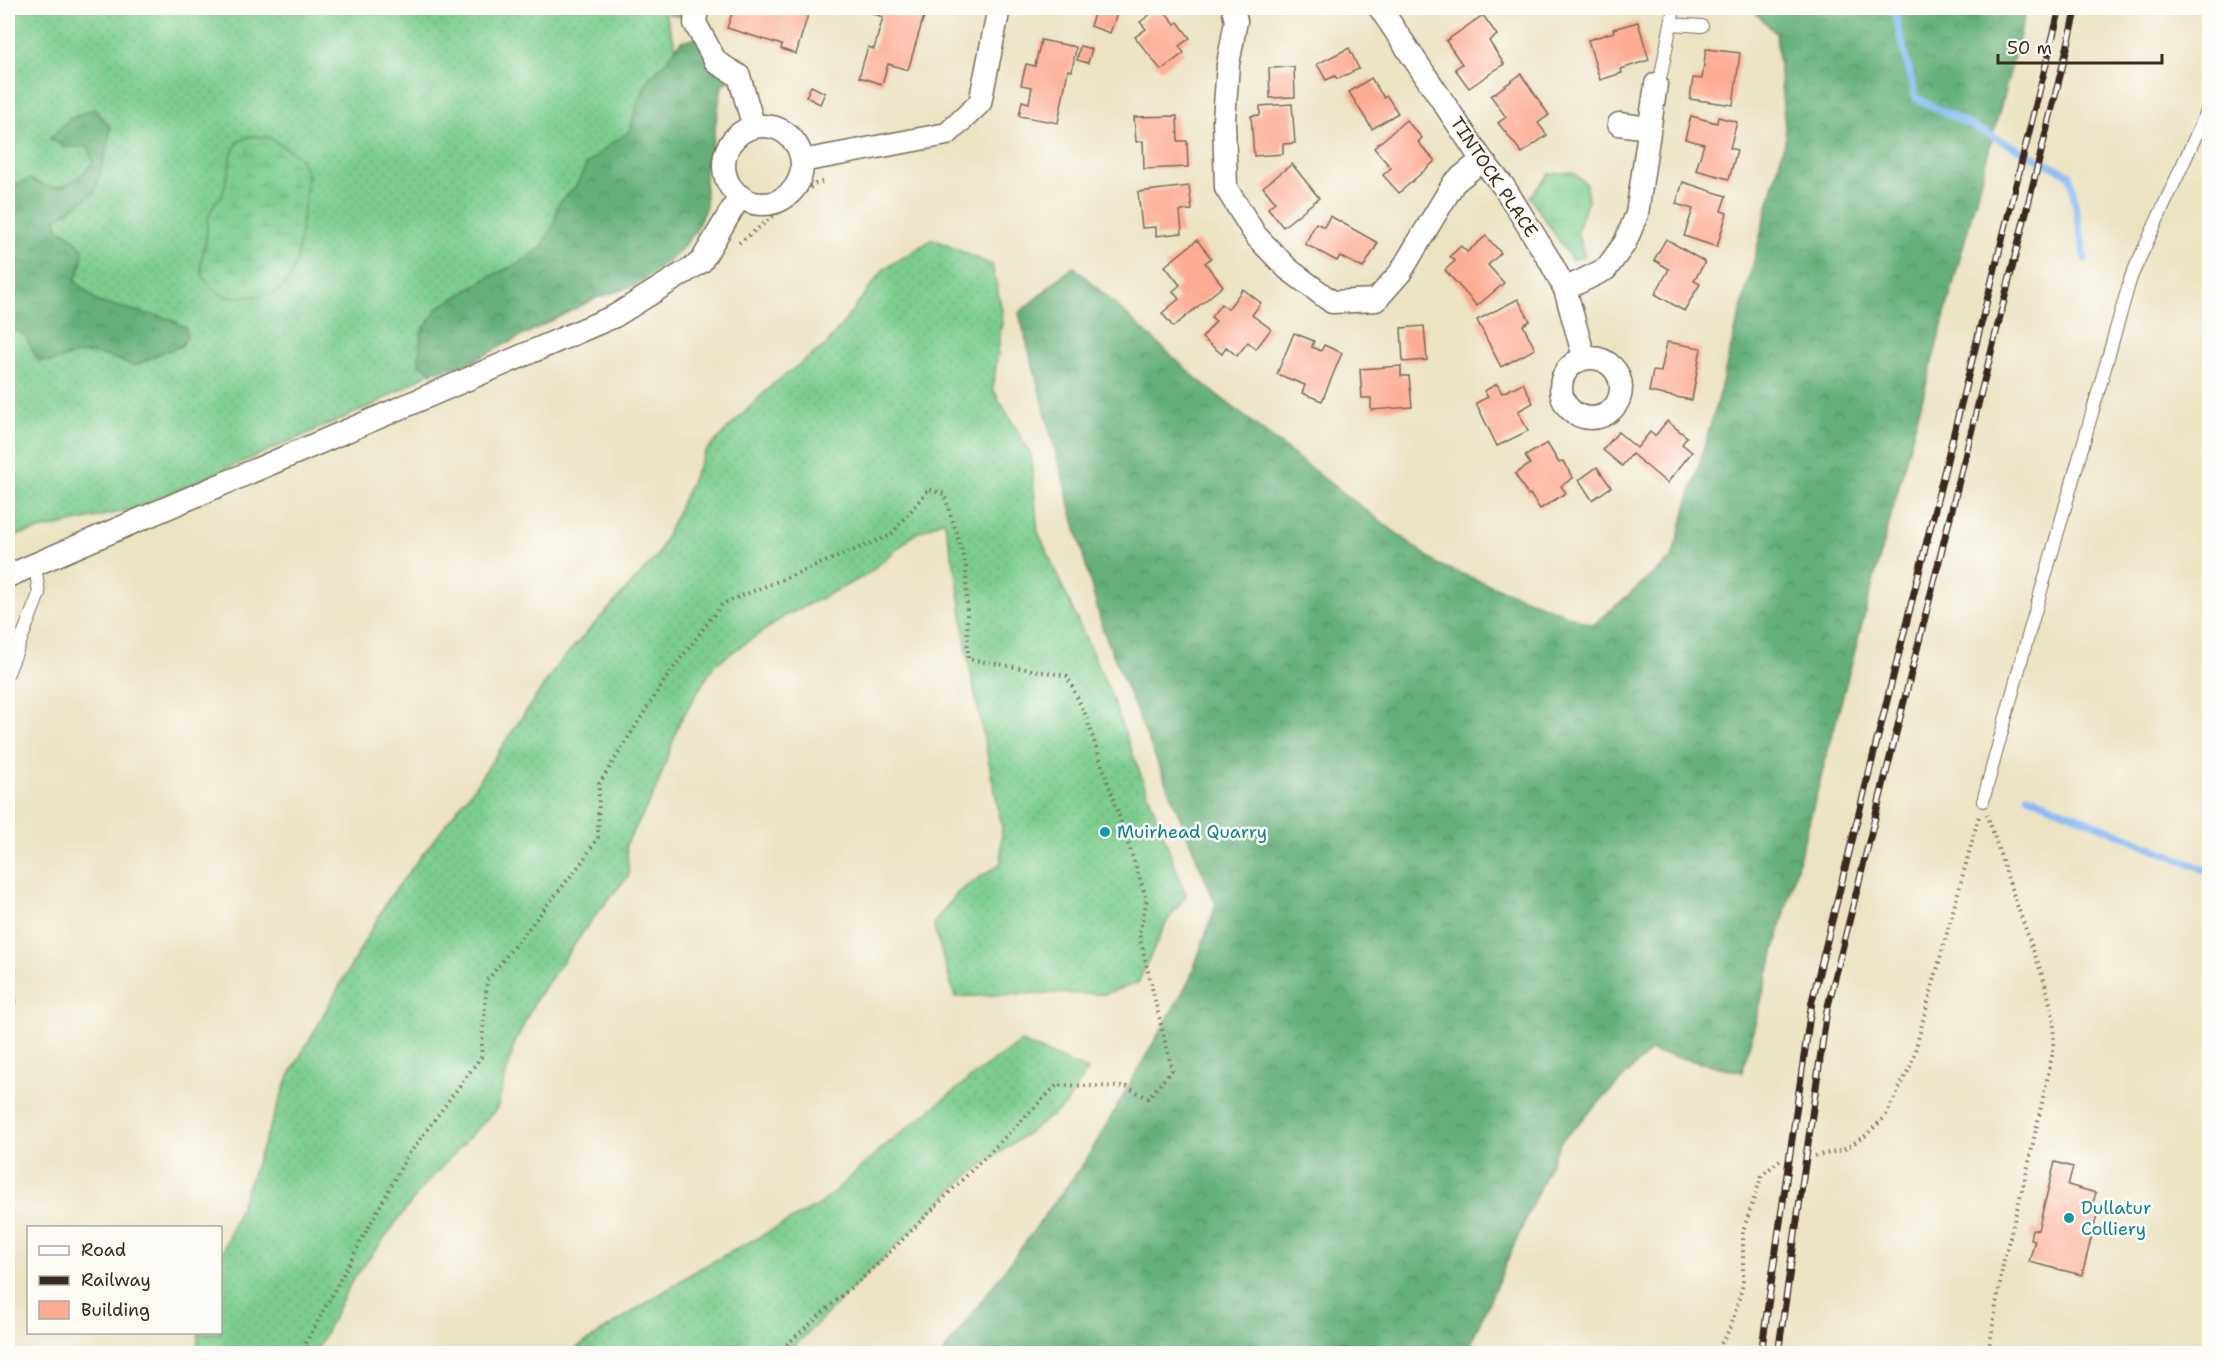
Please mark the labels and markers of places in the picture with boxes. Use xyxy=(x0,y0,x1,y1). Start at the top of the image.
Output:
place label: Muirhead Quarry xyxy=(1117,820,1267,844)
marker: Muirhead Quarry xyxy=(1098,825,1112,839)
place label: Dullatur Colliery xyxy=(2081,1196,2151,1241)
marker: Dullatur Colliery xyxy=(2062,1211,2076,1225)

